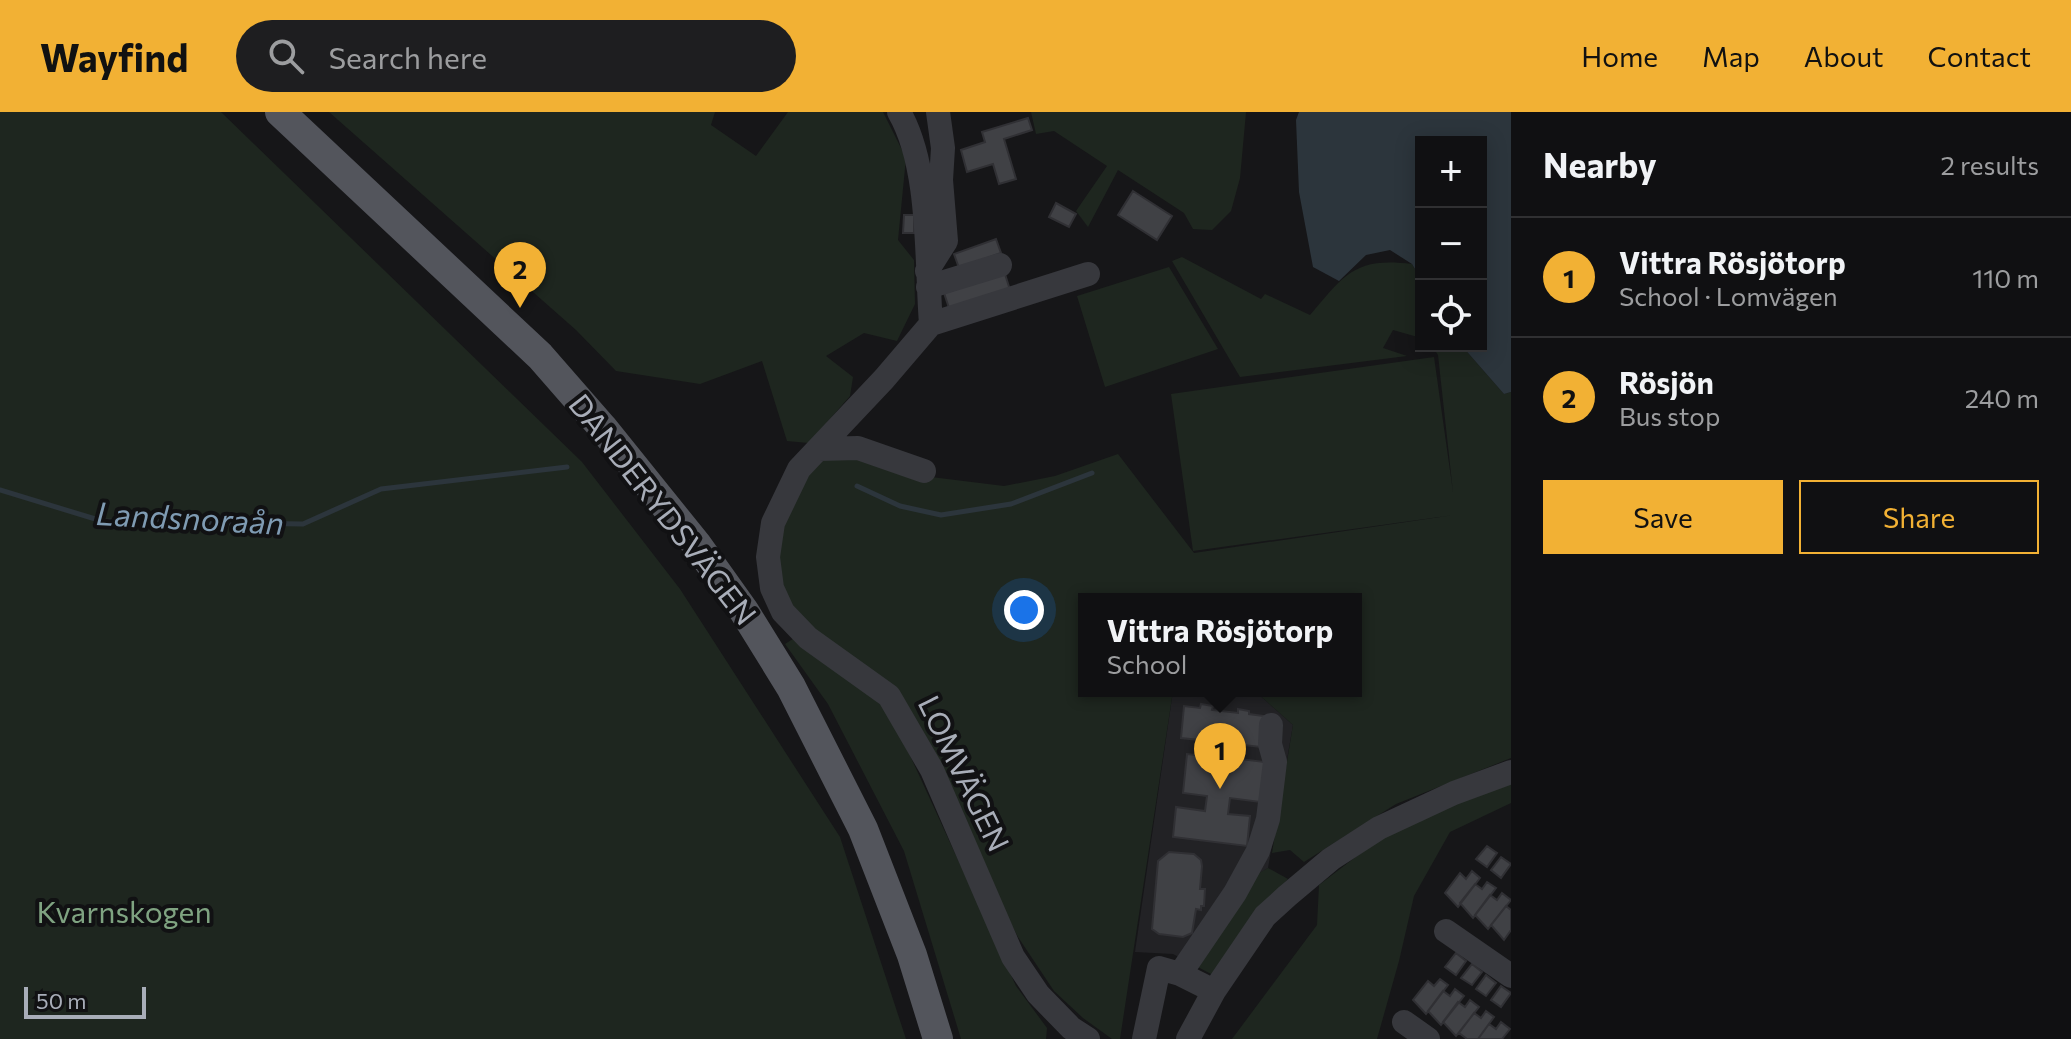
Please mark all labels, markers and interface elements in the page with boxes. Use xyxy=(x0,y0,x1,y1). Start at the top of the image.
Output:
search box xyxy=(236,20,796,92)
text: Wayfind xyxy=(40,33,188,80)
icon: search xyxy=(264,34,308,78)
text: Search here xyxy=(328,38,487,75)
text: Home xyxy=(1581,39,1658,73)
text: Map xyxy=(1702,39,1760,73)
text: About xyxy=(1804,39,1884,73)
text: Contact xyxy=(1928,39,2031,73)
map controls xyxy=(1415,136,1487,352)
button: + xyxy=(1415,136,1487,208)
text: Nearby xyxy=(1543,143,1657,185)
text: 2 results xyxy=(1941,149,2039,180)
button: − xyxy=(1415,208,1487,280)
pin: 2 xyxy=(494,242,546,308)
text: Vittra Rösjötorp xyxy=(1619,243,1846,280)
text: 1 xyxy=(1563,262,1575,293)
text: 110 m xyxy=(1972,262,2039,293)
button: locate xyxy=(1415,280,1487,352)
text: School · Lomvägen xyxy=(1619,280,1838,311)
text: Rösjön xyxy=(1619,363,1714,400)
text: 2 xyxy=(1562,382,1576,413)
text: 240 m xyxy=(1965,382,2039,413)
street label: DANDERYDSVÄGEN xyxy=(562,386,766,631)
text: Bus stop xyxy=(1619,400,1720,431)
button: Save xyxy=(1543,480,1783,554)
button: Share xyxy=(1799,480,2039,554)
water label: Landsnoraån xyxy=(95,492,285,542)
your location xyxy=(1004,590,1044,630)
popup xyxy=(1078,593,1362,697)
text: Vittra Rösjötorp xyxy=(1107,611,1333,648)
text: School xyxy=(1107,648,1187,679)
street label: LOMVÄGEN xyxy=(912,689,1019,857)
pin: 1 xyxy=(1194,723,1246,789)
park label: Kvarnskogen xyxy=(36,892,212,929)
scale bar xyxy=(24,983,146,1019)
text: 50 m xyxy=(36,987,86,1014)

